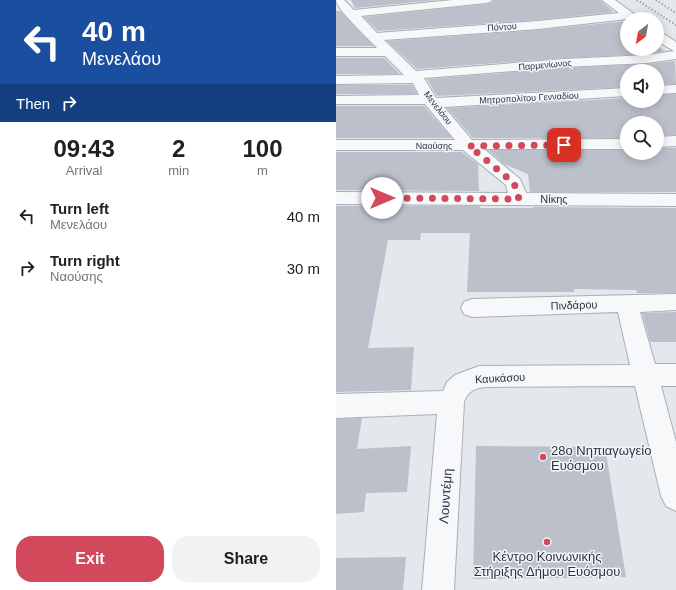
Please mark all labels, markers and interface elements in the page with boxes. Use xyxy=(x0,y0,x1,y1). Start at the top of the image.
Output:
north arrow xyxy=(620,12,664,56)
map controls xyxy=(620,12,664,160)
icon: left xyxy=(16,16,68,68)
text: 40 m xyxy=(82,16,146,47)
street label: Πόντου xyxy=(487,21,517,33)
text: Μενελάου xyxy=(82,49,161,69)
street label: Παρμενίωνος xyxy=(518,58,573,72)
button: sound xyxy=(620,64,664,108)
street label: Μενελάου xyxy=(422,89,454,127)
street label: Μητροπολίτου Γενναδίου xyxy=(479,90,579,106)
icon: right xyxy=(58,92,80,114)
text: Then xyxy=(16,95,50,112)
button: search xyxy=(620,116,664,160)
pin xyxy=(547,128,581,162)
icon: arrive xyxy=(553,134,575,156)
text: 09:43 xyxy=(53,135,115,162)
text: 2 xyxy=(172,135,185,162)
text: 100 xyxy=(243,135,283,162)
street label: Ναούσης xyxy=(416,141,453,151)
text: Arrival xyxy=(66,163,103,178)
text: min xyxy=(168,163,189,178)
text: m xyxy=(257,163,268,178)
position arrow xyxy=(361,177,403,219)
street label: Νίκης xyxy=(540,193,568,205)
text: Turn left xyxy=(50,200,109,217)
icon: left xyxy=(16,205,38,227)
text: 40 m xyxy=(287,208,320,225)
text: Μενελάου xyxy=(50,217,107,232)
text: Turn right xyxy=(50,252,120,269)
icon: right xyxy=(16,257,38,279)
text: 30 m xyxy=(287,260,320,277)
text: Ναούσης xyxy=(50,269,103,284)
street label: Πινδάρου xyxy=(550,298,598,312)
street label: Καυκάσου xyxy=(475,371,525,385)
place label: 28ο Νηπιαγωγείο Ευόσμου xyxy=(551,443,651,473)
marker: 28ο Νηπιαγωγείο Ευόσμου xyxy=(538,452,548,462)
street label: Λουντέμη xyxy=(436,468,455,524)
button: Exit xyxy=(16,536,164,582)
button: Share xyxy=(172,536,320,582)
marker: Κέντρο Κοινωνικής Στήριξης Δήμου Ευόσμου xyxy=(542,537,552,547)
place label: Κέντρο Κοινωνικής Στήριξης Δήμου Ευόσμου xyxy=(474,549,620,579)

